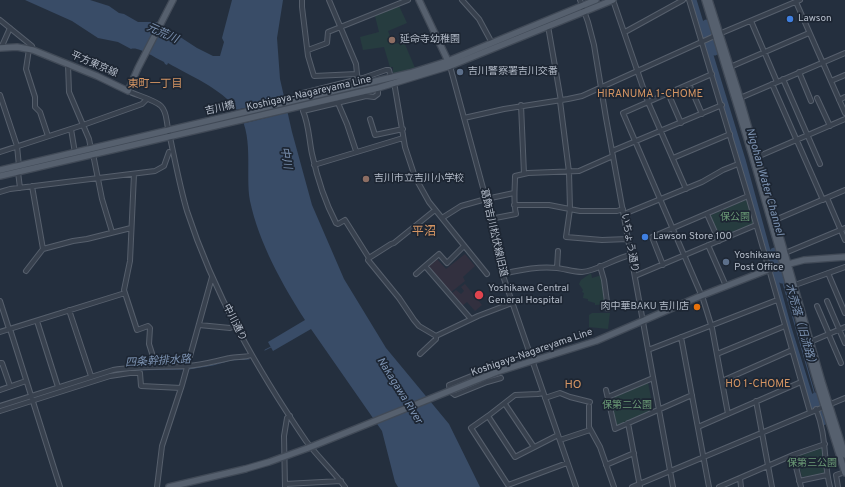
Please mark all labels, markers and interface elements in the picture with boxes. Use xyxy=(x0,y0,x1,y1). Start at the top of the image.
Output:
place label: Lawson xyxy=(798,13,832,25)
marker: Lawson xyxy=(785,14,795,24)
water label: 元荒川 xyxy=(144,21,180,47)
place label: 延命寺幼稚園 xyxy=(400,34,460,46)
marker: 延命寺幼稚園 xyxy=(387,35,397,45)
street label: 平方東京線 xyxy=(69,50,119,80)
place label: 吉川警察署吉川交番 xyxy=(468,66,558,78)
marker: 吉川警察署吉川交番 xyxy=(455,67,465,77)
street label: Koshigaya-Nagareyama Line xyxy=(245,74,373,114)
district label: 東町一丁目 xyxy=(128,78,182,92)
district label: HIRANUMA 1-CHOME xyxy=(589,88,711,102)
street label: 吉川橋 xyxy=(204,100,236,118)
water label: Nigohan Water Channel xyxy=(742,127,786,237)
water label: 中川 xyxy=(277,146,293,170)
place label: 吉川市立吉川小学校 xyxy=(374,173,464,185)
marker: 吉川市立吉川小学校 xyxy=(361,174,371,184)
street label: 葛飾吉川松伏線旧道 xyxy=(477,188,509,278)
street label: いちょう通り xyxy=(618,212,640,274)
park label: 保公園 xyxy=(720,212,750,224)
district label: 平沼 xyxy=(412,226,436,240)
place label: Lawson Store 100 xyxy=(653,231,732,243)
marker: Lawson Store 100 xyxy=(640,232,650,242)
place label: Yoshikawa Post Office xyxy=(734,250,784,274)
marker: Yoshikawa Post Office xyxy=(721,257,731,267)
water label: 木売落（旧流路） xyxy=(782,282,818,370)
place label: Yoshikawa Central General Hospital xyxy=(488,283,569,306)
marker: Yoshikawa Central General Hospital xyxy=(473,289,485,301)
place label: 肉中華BAKU 吉川店 xyxy=(601,301,689,313)
street label: 中川通り xyxy=(220,302,248,344)
marker: 肉中華BAKU 吉川店 xyxy=(692,302,702,312)
street label: Koshigaya-Nagareyama Line xyxy=(470,327,594,379)
water label: 四条幹排水路 xyxy=(125,354,191,370)
water label: Nakagawa River xyxy=(373,355,425,427)
district label: HO 1-CHOME xyxy=(720,378,796,392)
district label: HO xyxy=(563,379,583,393)
park label: 保第二公園 xyxy=(602,400,652,412)
park label: 保第三公園 xyxy=(787,458,837,470)

